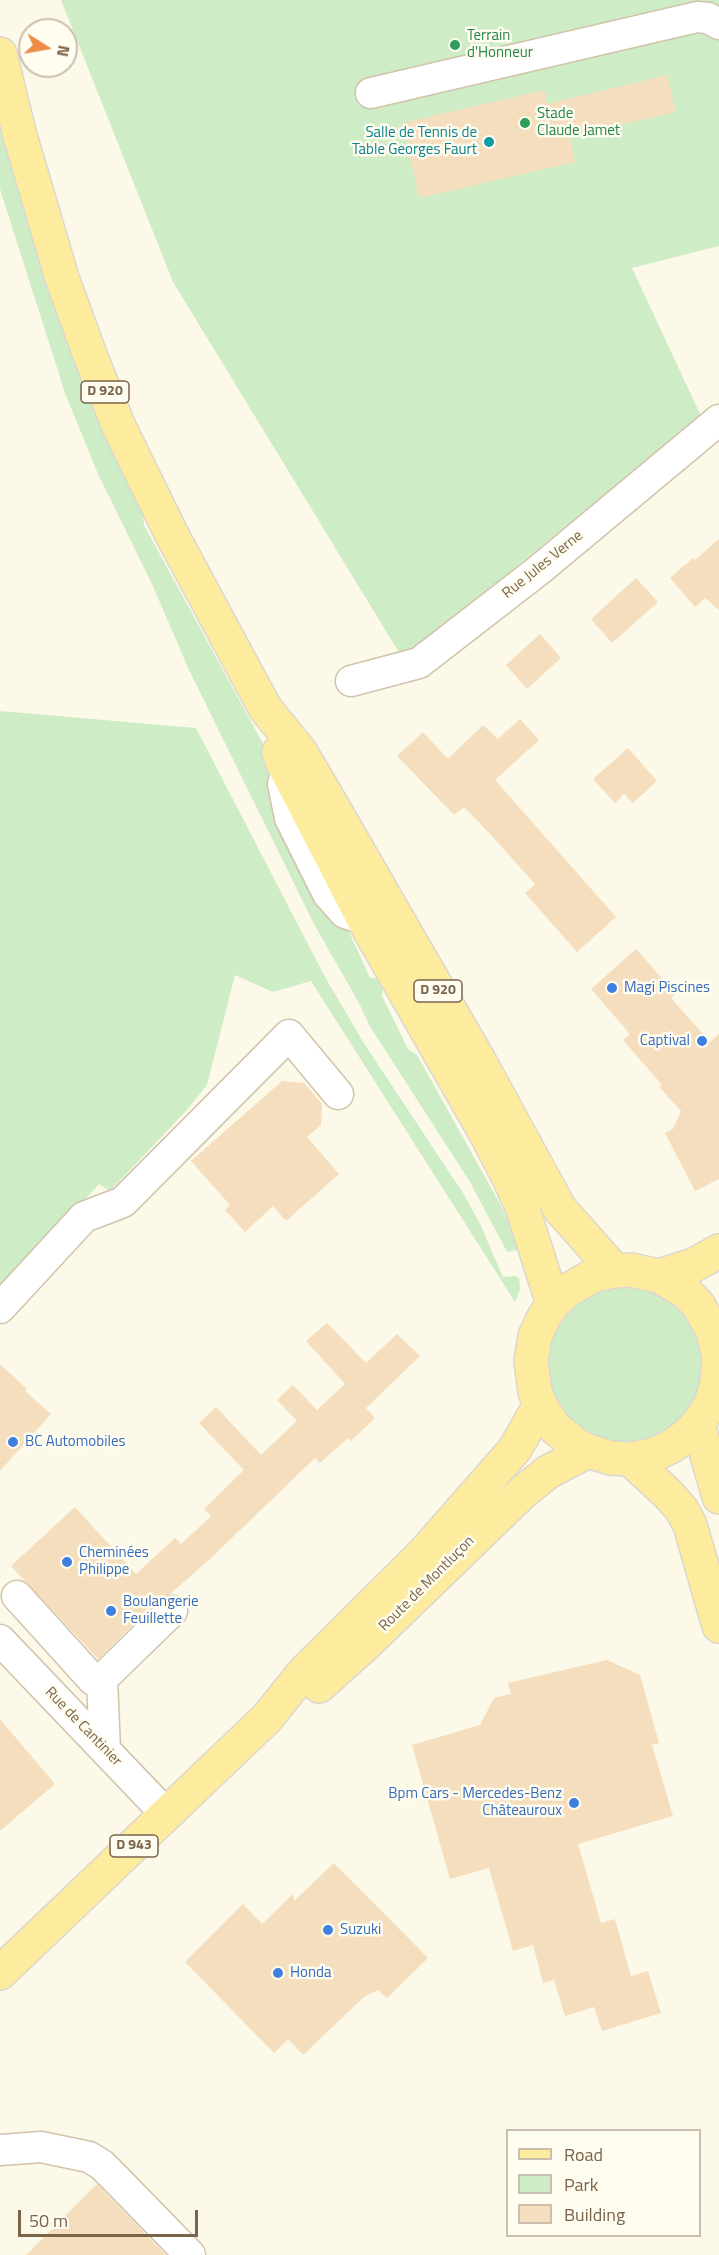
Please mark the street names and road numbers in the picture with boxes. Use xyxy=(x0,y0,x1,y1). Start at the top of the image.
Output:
road number: D 920 xyxy=(81,381,129,403)
street label: Rue Jules Verne xyxy=(499,527,587,603)
road number: D 920 xyxy=(414,980,462,1002)
street label: Route de Montluçon xyxy=(376,1533,478,1635)
street label: Rue de Cantinier xyxy=(41,1684,125,1770)
road number: D 943 xyxy=(110,1835,158,1857)

